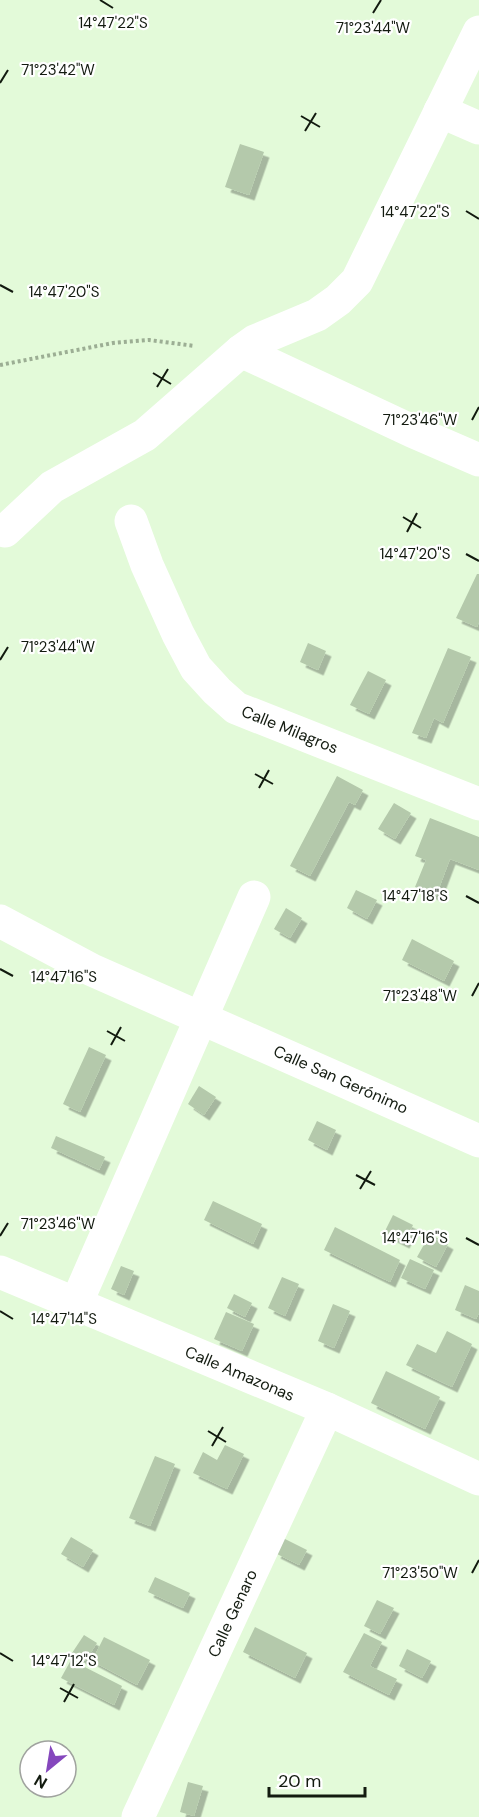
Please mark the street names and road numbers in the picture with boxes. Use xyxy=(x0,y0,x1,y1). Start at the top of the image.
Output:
street label: Calle Milagros xyxy=(238,701,341,758)
street label: Calle San Gerónimo xyxy=(270,1040,411,1119)
street label: Calle Amazonas xyxy=(182,1341,298,1406)
street label: Calle Genaro xyxy=(203,1566,262,1661)

